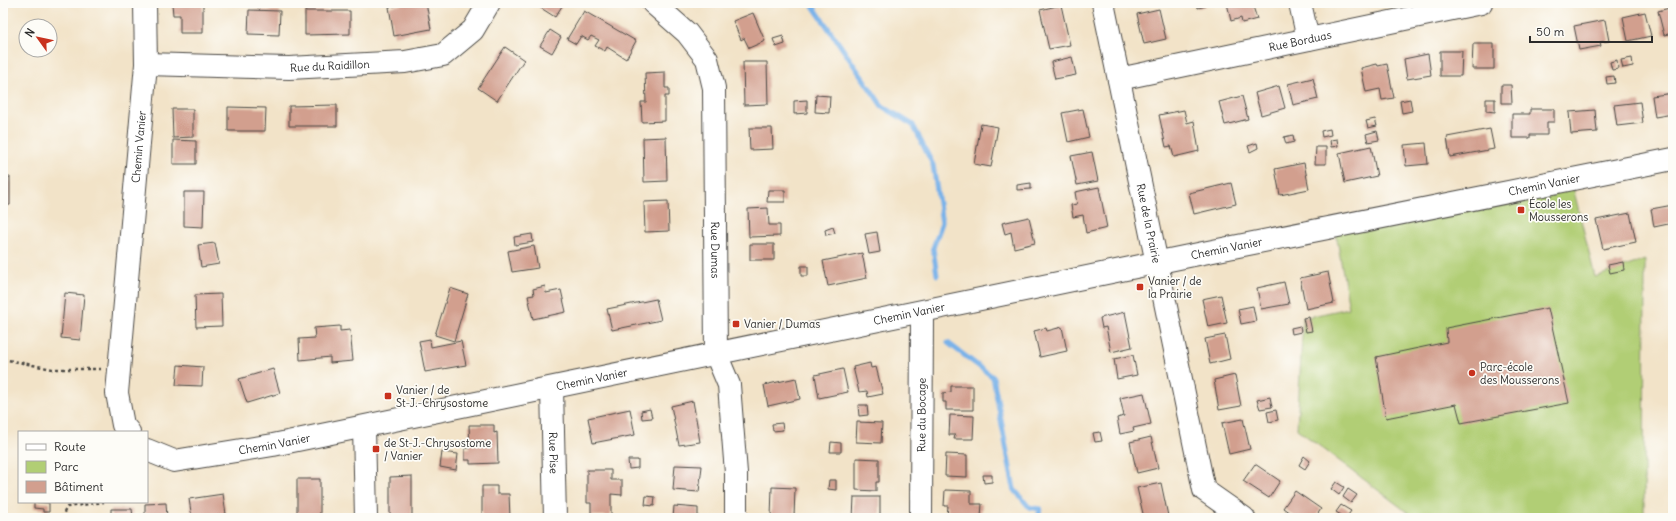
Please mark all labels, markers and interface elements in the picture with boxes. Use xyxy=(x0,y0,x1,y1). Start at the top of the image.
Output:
north arrow xyxy=(18,18,58,58)
scale bar xyxy=(1530,18,1652,44)
text: 50 m xyxy=(1536,24,1565,39)
text: N xyxy=(22,26,38,40)
street label: Rue Borduas xyxy=(1267,28,1333,54)
street label: Rue du Raidillon xyxy=(290,57,370,75)
street label: Chemin Vanier xyxy=(129,109,149,184)
street label: Chemin Vanier xyxy=(1507,171,1582,199)
street label: Rue de la Prairie xyxy=(1134,182,1164,264)
place label: École les Mousserons xyxy=(1529,196,1588,224)
marker: École les Mousserons xyxy=(1516,205,1526,215)
street label: Rue Dumas xyxy=(708,221,722,279)
street label: Chemin Vanier xyxy=(1189,234,1264,262)
place label: Vanier / de la Prairie xyxy=(1148,274,1202,301)
marker: Vanier / de la Prairie xyxy=(1135,282,1145,292)
street label: Chemin Vanier xyxy=(872,299,947,328)
place label: Vanier / Dumas xyxy=(744,317,820,331)
marker: Vanier / Dumas xyxy=(731,319,741,329)
place label: Parc-école des Mousserons xyxy=(1480,360,1559,387)
street label: Chemin Vanier xyxy=(555,365,629,393)
marker: Parc-école des Mousserons xyxy=(1467,368,1477,378)
street label: Rue du Bocage xyxy=(914,378,929,452)
place label: Vanier / de St-J.-Chrysostome xyxy=(396,383,488,410)
marker: Vanier / de St-J.-Chrysostome xyxy=(383,391,393,401)
street label: Chemin Vanier xyxy=(238,430,312,457)
legend xyxy=(18,431,148,503)
street label: Rue Pise xyxy=(546,432,561,474)
place label: de St-J.-Chrysostome / Vanier xyxy=(384,436,491,463)
text: Route xyxy=(54,439,86,454)
marker: de St-J.-Chrysostome / Vanier xyxy=(371,444,381,454)
text: Parc xyxy=(54,459,79,474)
text: Bâtiment xyxy=(54,479,103,494)

